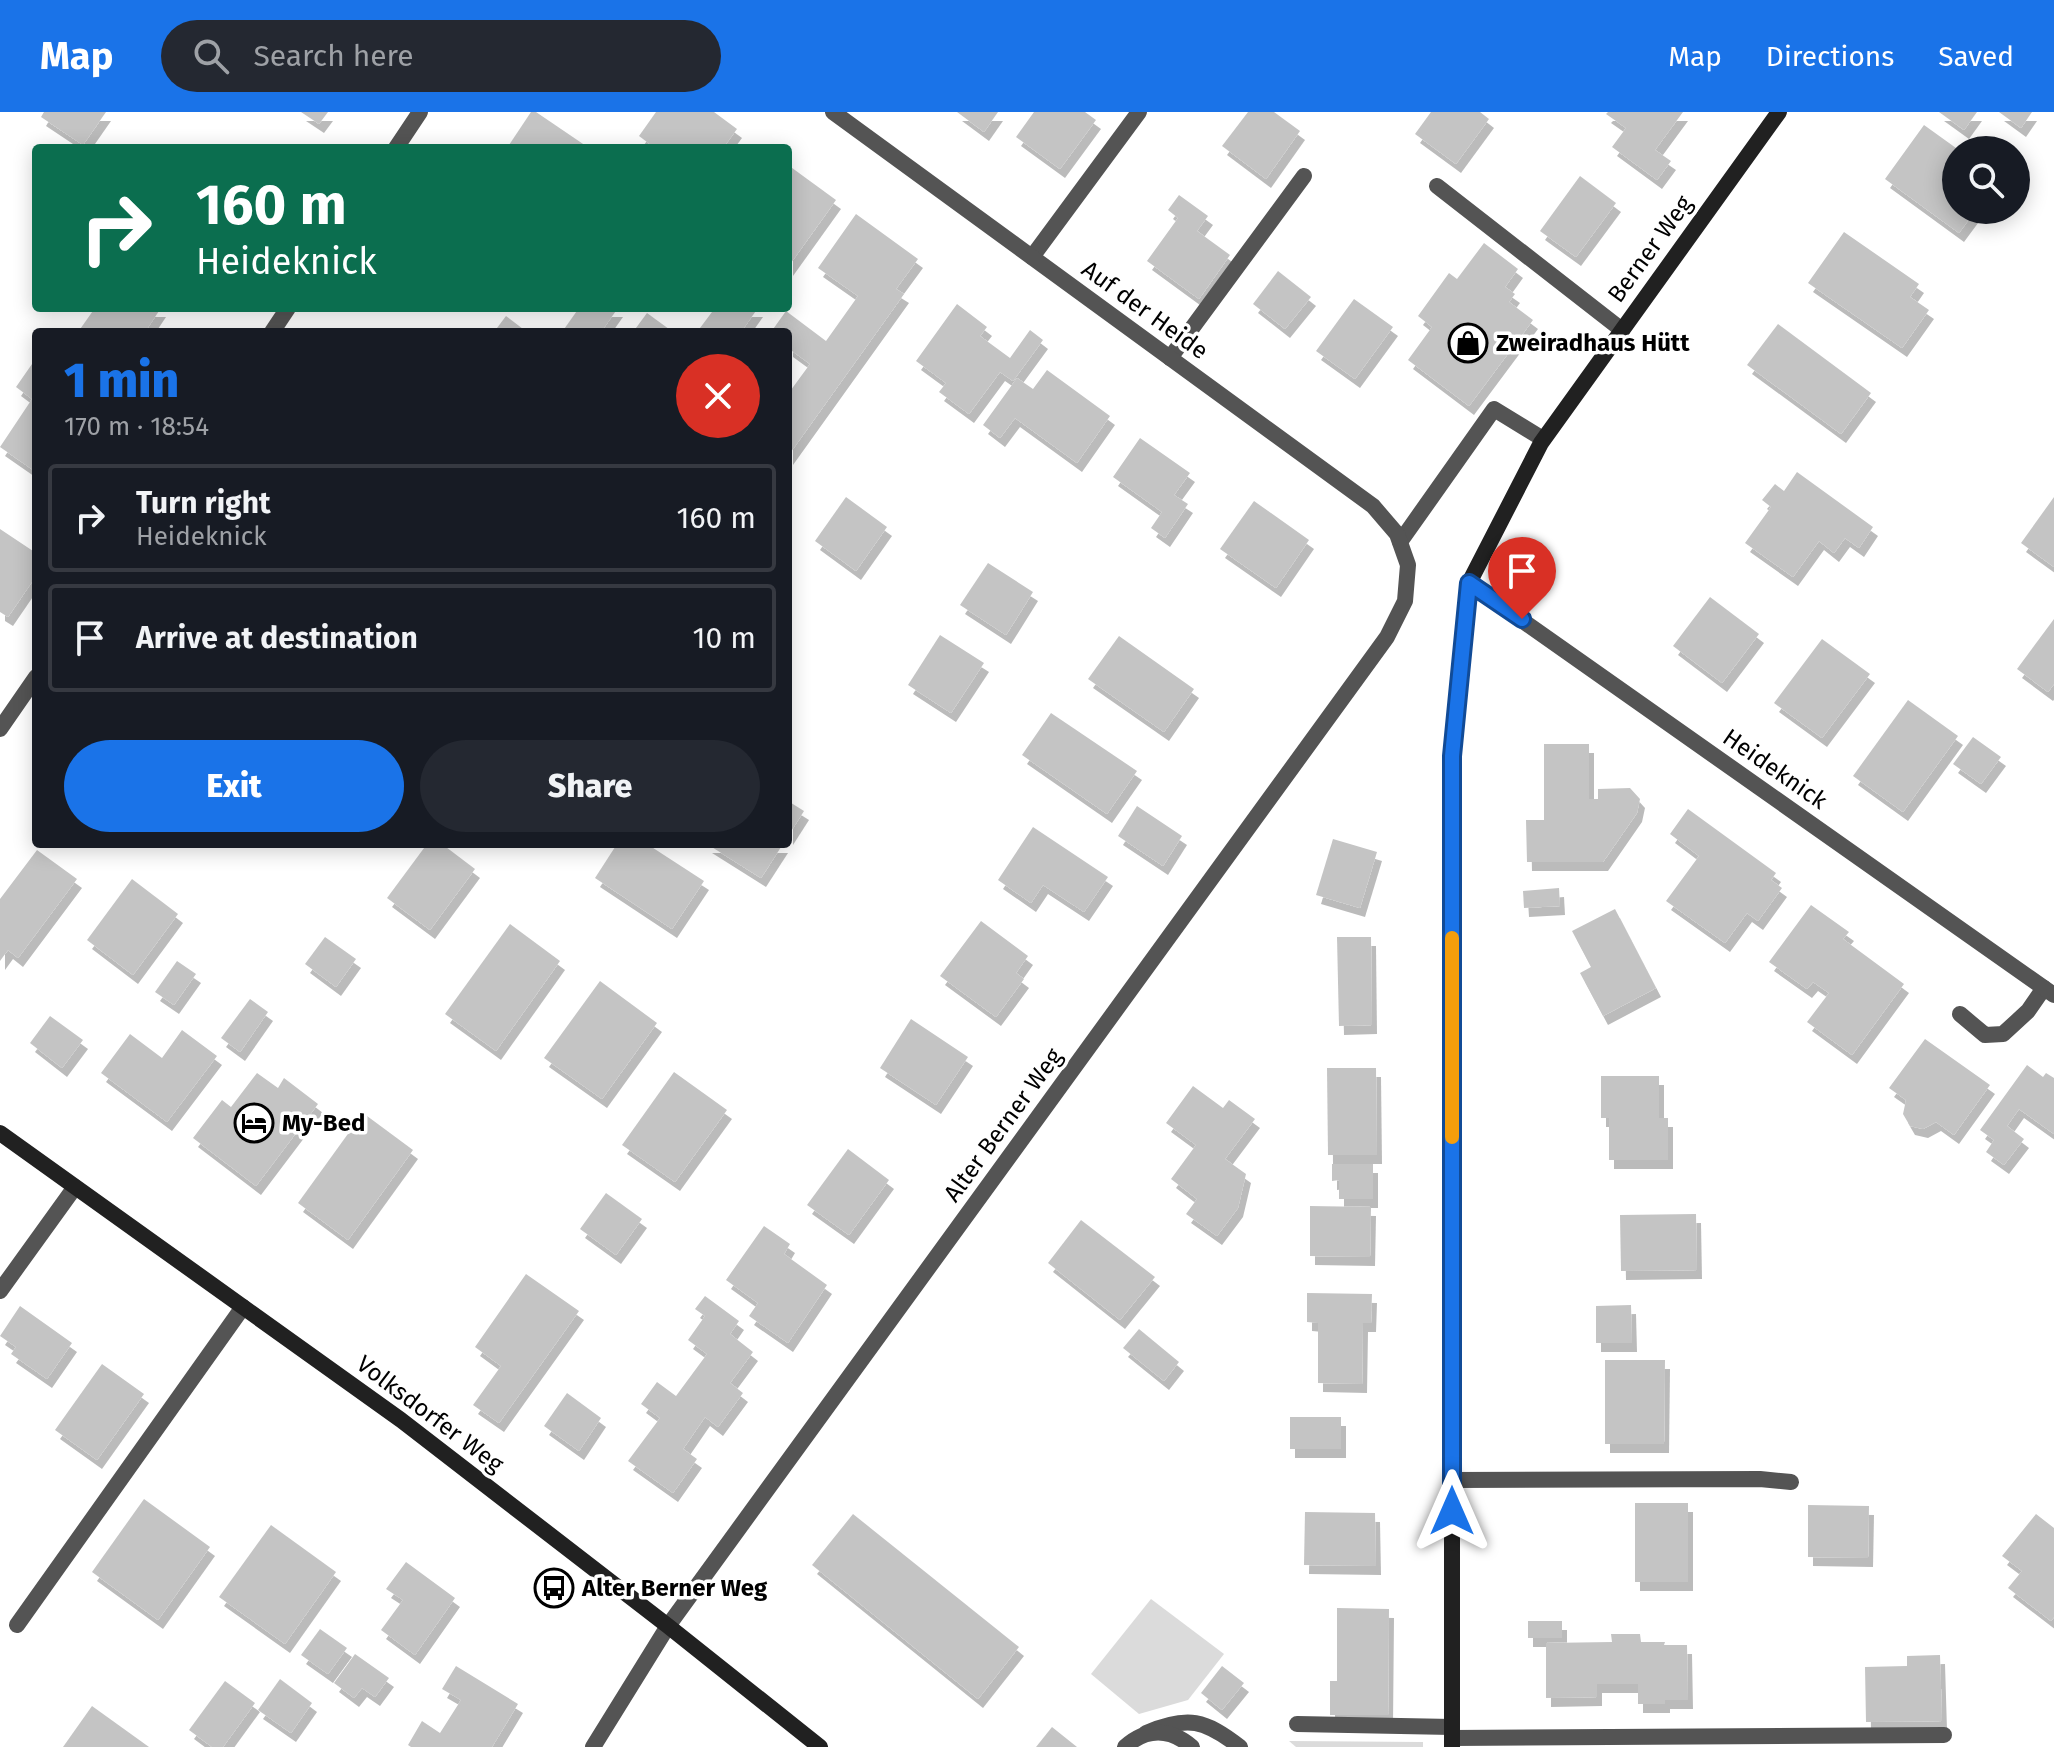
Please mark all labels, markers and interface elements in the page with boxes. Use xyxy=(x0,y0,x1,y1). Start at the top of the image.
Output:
search box xyxy=(161,20,721,92)
text: Map xyxy=(40,33,113,79)
icon: search xyxy=(189,34,233,78)
text: Search here xyxy=(253,38,414,74)
text: Map xyxy=(1668,40,1722,73)
text: Directions xyxy=(1766,40,1894,73)
text: Saved xyxy=(1938,40,2014,73)
map controls xyxy=(1942,136,2030,224)
button: search xyxy=(1942,136,2030,224)
text: 160 m xyxy=(196,172,347,239)
icon: right xyxy=(64,176,168,280)
street label: Berner Weg xyxy=(1602,190,1698,308)
text: Heideknick xyxy=(196,240,377,284)
street label: Auf der Heide xyxy=(1077,255,1213,365)
shop icon: Zweiradhaus Hütt xyxy=(1447,322,1489,364)
place label: Zweiradhaus Hütt xyxy=(1496,329,1690,357)
text: 1 min xyxy=(64,352,179,410)
button: close xyxy=(676,354,760,438)
text: 170 m · 18:54 xyxy=(64,411,209,442)
text: Turn right xyxy=(136,485,271,521)
icon: right xyxy=(68,496,112,540)
text: 160 m xyxy=(677,500,756,536)
text: Heideknick xyxy=(136,521,267,552)
pin xyxy=(1488,537,1556,619)
icon: arrive xyxy=(1500,549,1544,593)
icon: arrive xyxy=(68,616,112,660)
text: Arrive at destination xyxy=(136,620,418,656)
text: 10 m xyxy=(693,620,756,656)
street label: Heideknick xyxy=(1718,723,1833,815)
button: Exit xyxy=(64,740,404,832)
button: Share xyxy=(420,740,760,832)
street label: Alter Berner Weg xyxy=(938,1042,1068,1207)
hotel icon: My-Bed xyxy=(233,1102,275,1144)
place label: My-Bed xyxy=(282,1109,365,1137)
street label: Volksdorfer Weg xyxy=(351,1350,509,1479)
position arrow xyxy=(1410,1469,1494,1553)
bus stop icon: Alter Berner Weg xyxy=(533,1567,575,1609)
place label: Alter Berner Weg xyxy=(581,1574,768,1602)

